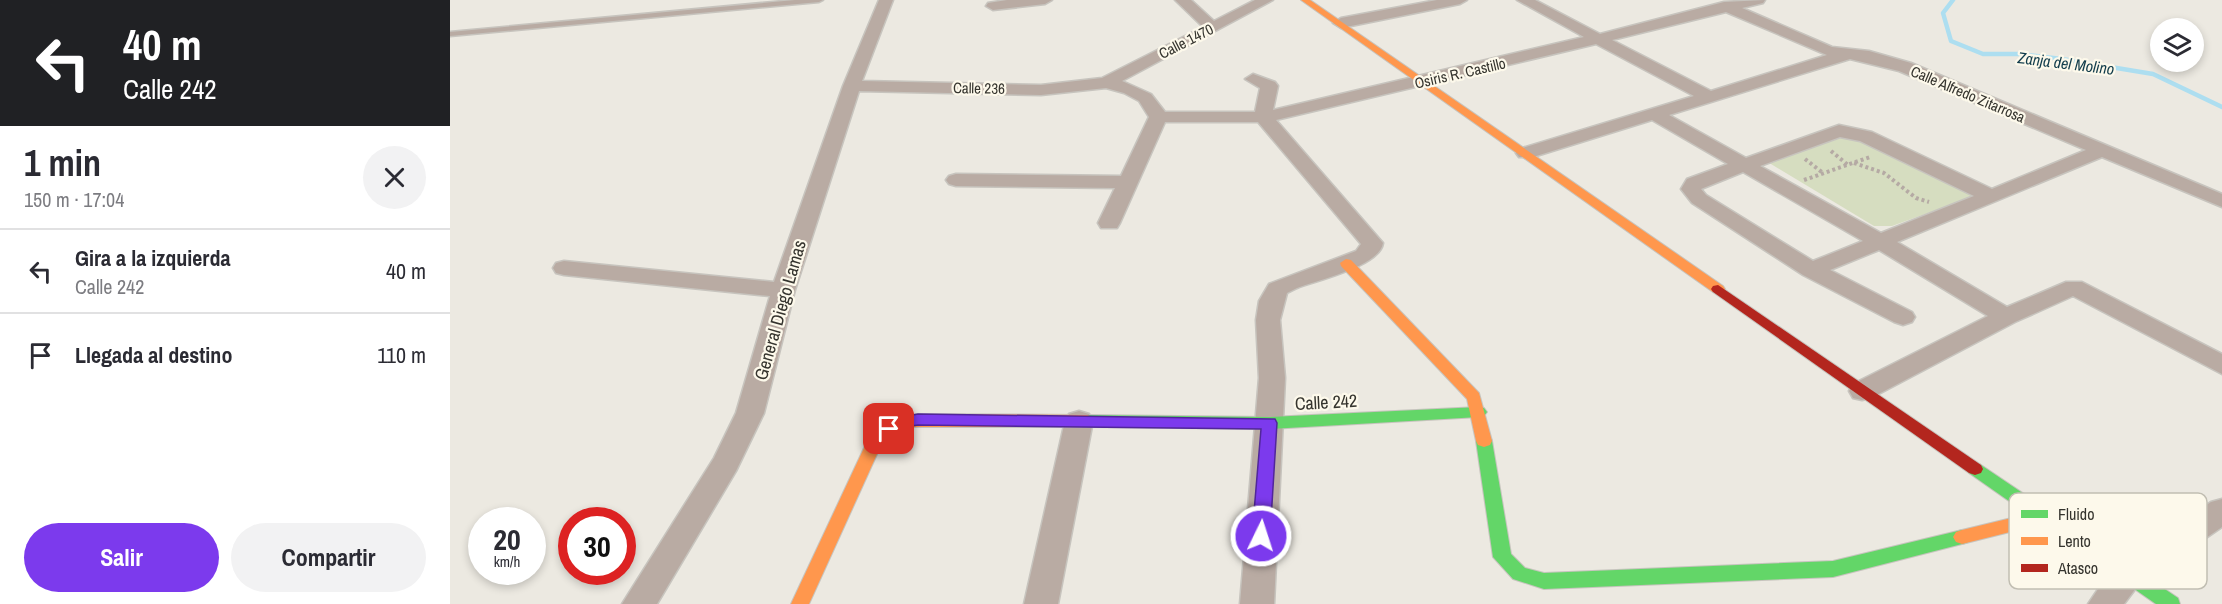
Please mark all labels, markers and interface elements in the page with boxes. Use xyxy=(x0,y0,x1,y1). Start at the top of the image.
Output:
text: 40 m xyxy=(123,17,202,73)
street label: Calle 1470 xyxy=(1155,18,1217,64)
map controls xyxy=(2150,18,2204,72)
button: layers xyxy=(2150,18,2204,72)
icon: left xyxy=(24,24,102,102)
water label: Zanja del Molino xyxy=(2016,46,2115,80)
street label: Osiris R. Castillo xyxy=(1412,52,1508,94)
street label: Calle Alfredo Zitarrosa xyxy=(1908,60,2029,128)
text: Calle 242 xyxy=(123,71,217,107)
street label: Calle 236 xyxy=(953,77,1005,99)
text: 1 min xyxy=(24,139,101,187)
button: close xyxy=(363,146,426,209)
text: 150 m · 17:04 xyxy=(24,186,124,213)
street label: General Diego Lamas xyxy=(748,237,812,383)
text: Gira a la izquierda xyxy=(75,243,230,273)
icon: left xyxy=(24,255,57,288)
text: 40 m xyxy=(386,256,426,286)
text: Calle 242 xyxy=(75,273,144,300)
icon: arrive xyxy=(24,339,57,372)
text: Llegada al destino xyxy=(75,340,232,370)
text: 110 m xyxy=(377,340,426,370)
street label: Calle 242 xyxy=(1294,388,1358,416)
pin xyxy=(863,403,914,454)
icon: arrive xyxy=(872,412,905,445)
legend xyxy=(2009,493,2207,589)
text: Fluido xyxy=(2058,503,2094,525)
position arrow xyxy=(1229,504,1293,568)
speed limit sign: 30 xyxy=(558,507,636,585)
text: 20 xyxy=(493,519,521,559)
button: Salir xyxy=(24,523,219,592)
button: Compartir xyxy=(231,523,426,592)
text: Lento xyxy=(2058,530,2091,552)
text: km/h xyxy=(494,551,520,572)
text: Atasco xyxy=(2057,557,2098,579)

